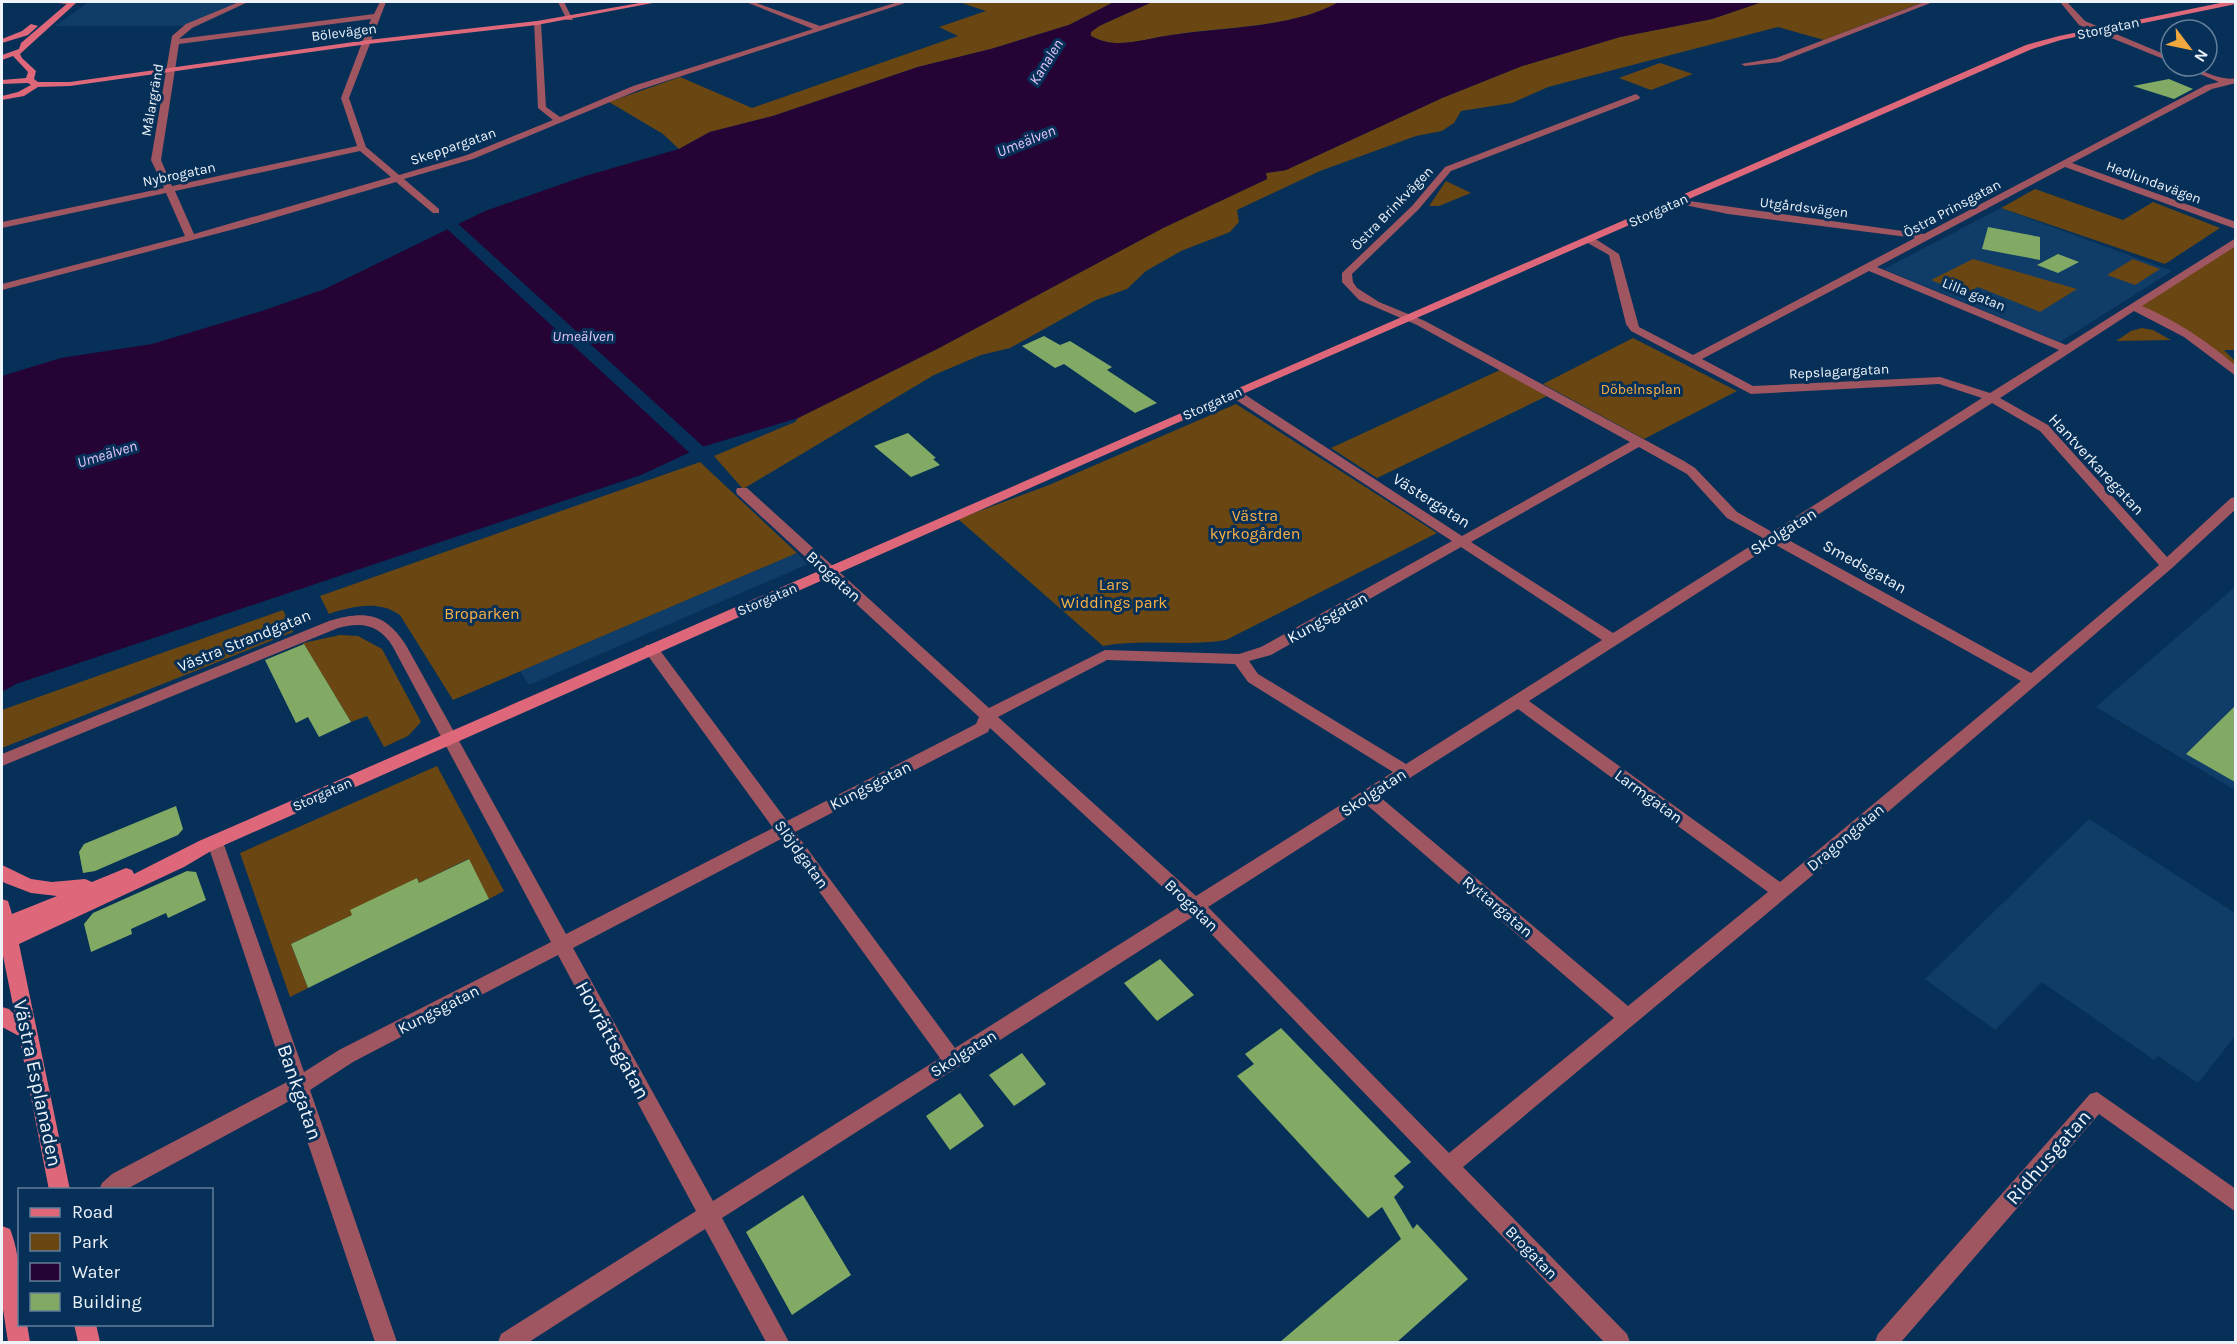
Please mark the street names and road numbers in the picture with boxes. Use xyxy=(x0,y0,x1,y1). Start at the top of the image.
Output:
street label: Storgatan xyxy=(2075,14,2141,43)
street label: Bölevägen xyxy=(310,20,378,45)
street label: Målargränd xyxy=(138,62,167,138)
street label: Skeppargatan xyxy=(408,124,498,169)
street label: Hedlundavägen xyxy=(2104,157,2204,208)
street label: Nybrogatan xyxy=(141,158,217,191)
street label: Östra Brinkvägen xyxy=(1348,163,1437,254)
street label: Östra Prinsgatan xyxy=(1901,176,2004,241)
street label: Storgatan xyxy=(1626,190,1691,231)
street label: Utgårdsvägen xyxy=(1759,194,1849,221)
street label: Lilla gatan xyxy=(1940,274,2008,315)
street label: Repslagargatan xyxy=(1788,360,1890,383)
street label: Storgatan xyxy=(1180,383,1245,424)
street label: Hantverkaregatan xyxy=(2045,410,2148,519)
street label: Västergatan xyxy=(1389,469,1474,532)
street label: Skolgatan xyxy=(1747,504,1820,559)
street label: Smedsgatan xyxy=(1819,536,1910,597)
street label: Brogatan xyxy=(802,547,865,606)
street label: Storgatan xyxy=(735,579,800,620)
street label: Kungsgatan xyxy=(1284,588,1371,647)
street label: Västra Strandgatan xyxy=(175,605,314,676)
street label: Kungsgatan xyxy=(826,757,914,814)
street label: Skolgatan xyxy=(1337,764,1410,821)
street label: Larmgatan xyxy=(1611,765,1686,827)
street label: Storgatan xyxy=(290,774,355,815)
street label: Dragongatan xyxy=(1803,800,1888,875)
street label: Slöjdgatan xyxy=(770,816,833,892)
street label: Ryttargatan xyxy=(1459,871,1537,941)
street label: Brogatan xyxy=(1161,875,1222,935)
street label: Hovrättsgatan xyxy=(571,977,654,1103)
street label: Kungsgatan xyxy=(394,981,482,1038)
street label: Västra Esplanaden xyxy=(9,998,66,1169)
street label: Skolgatan xyxy=(927,1026,1000,1081)
street label: Bankgatan xyxy=(272,1041,327,1143)
street label: Ridhusgatan xyxy=(2001,1105,2096,1209)
street label: Brogatan xyxy=(1502,1222,1562,1283)

